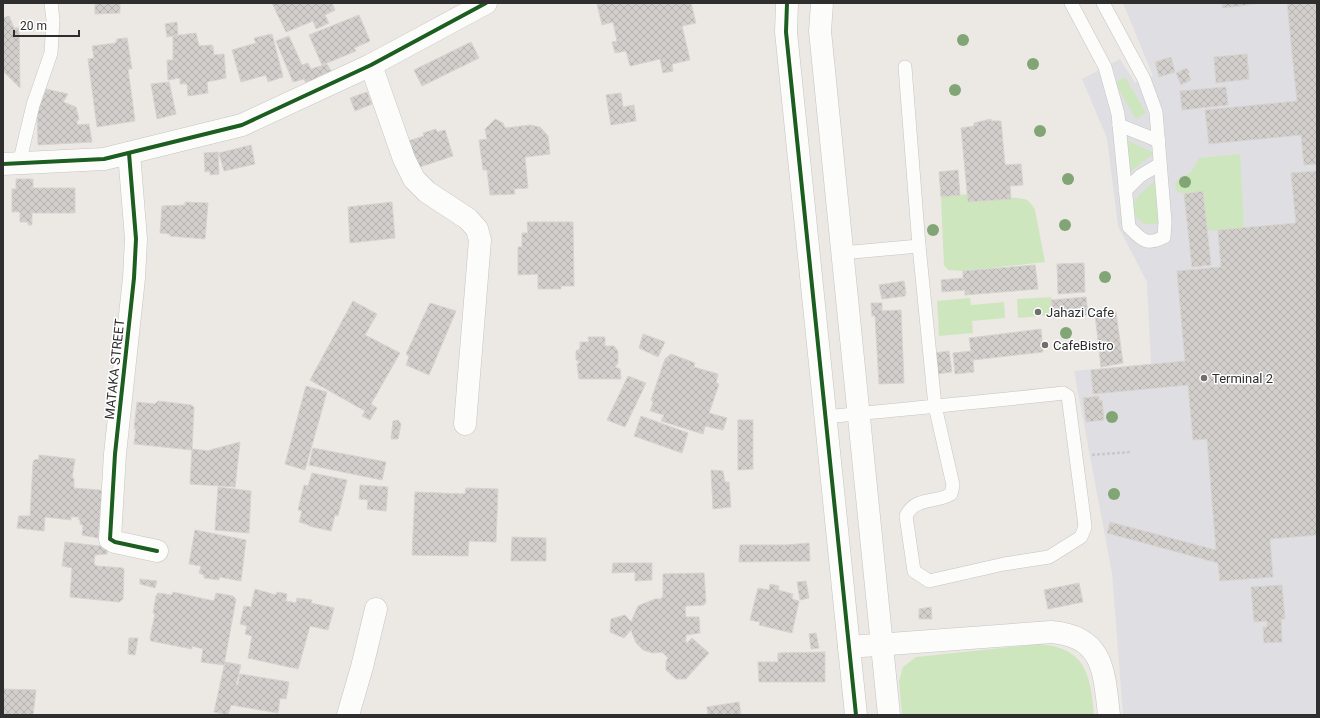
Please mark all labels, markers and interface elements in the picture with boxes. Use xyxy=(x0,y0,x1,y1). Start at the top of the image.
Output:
scale bar xyxy=(14,12,79,38)
text: 20 m xyxy=(20,19,47,33)
place label: Jahazi Cafe xyxy=(1046,305,1114,320)
marker: Jahazi Cafe xyxy=(1033,307,1043,317)
street label: MATAKA STREET xyxy=(102,318,127,420)
place label: CafeBistro xyxy=(1053,338,1114,353)
marker: CafeBistro xyxy=(1040,340,1050,350)
place label: Terminal 2 xyxy=(1212,371,1273,386)
marker: Terminal 2 xyxy=(1199,373,1209,383)

